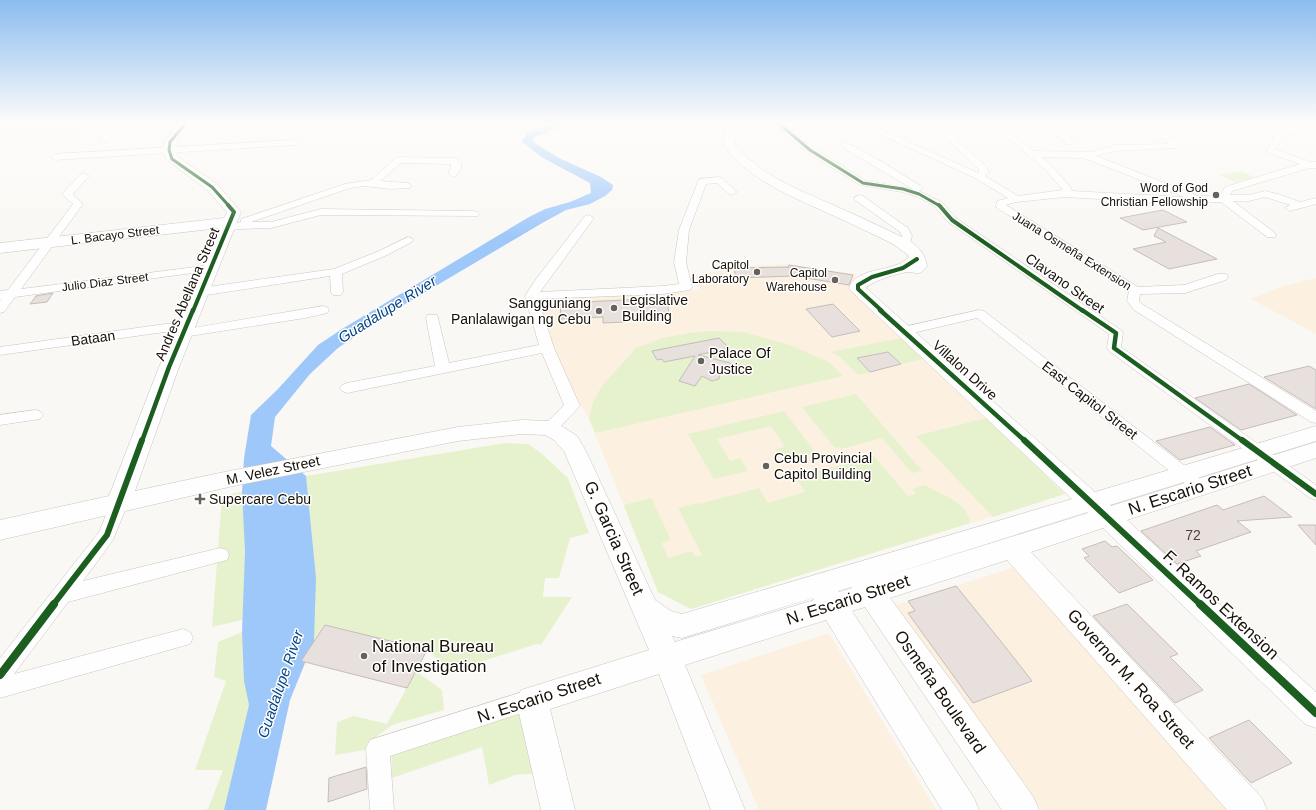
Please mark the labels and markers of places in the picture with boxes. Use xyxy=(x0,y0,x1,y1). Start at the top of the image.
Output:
place label: Word of God Christian Fellowship xyxy=(1101,181,1208,209)
marker: Word of God Christian Fellowship xyxy=(1211,190,1221,200)
place label: Capitol Laboratory xyxy=(692,258,749,286)
place label: Capitol Warehouse xyxy=(766,266,827,294)
marker: Capitol Laboratory xyxy=(752,267,762,277)
marker: Capitol Warehouse xyxy=(830,275,840,285)
place label: Legislative Building xyxy=(622,292,688,324)
place label: Sangguniang Panlalawigan ng Cebu xyxy=(451,295,591,327)
marker: Legislative Building xyxy=(609,303,619,313)
marker: Sangguniang Panlalawigan ng Cebu xyxy=(594,306,604,316)
place label: Palace Of Justice xyxy=(709,345,771,377)
marker: Palace Of Justice xyxy=(696,356,706,366)
place label: Cebu Provincial Capitol Building xyxy=(774,450,872,482)
marker: Cebu Provincial Capitol Building xyxy=(761,461,771,471)
place label: Supercare Cebu xyxy=(209,491,311,507)
marker: Supercare Cebu xyxy=(194,493,206,505)
place label: National Bureau of Investigation xyxy=(372,637,494,676)
marker: National Bureau of Investigation xyxy=(359,651,369,661)

